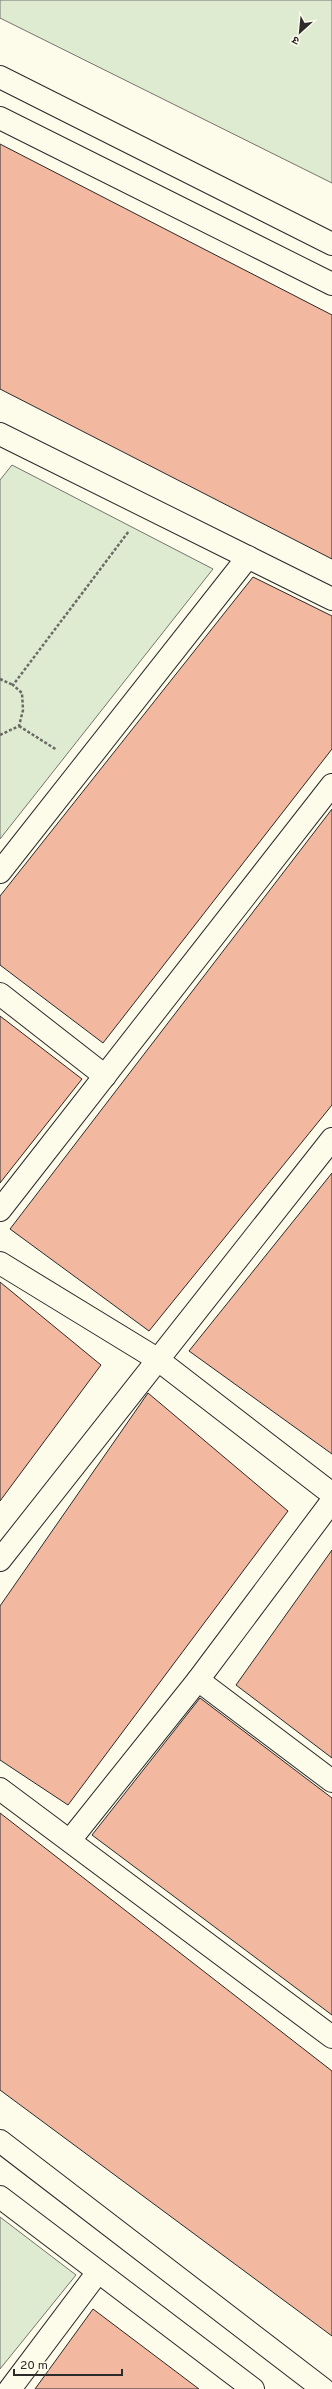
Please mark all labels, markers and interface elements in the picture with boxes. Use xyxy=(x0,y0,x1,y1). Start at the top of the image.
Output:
north arrow xyxy=(280,12,320,52)
text: उ xyxy=(289,32,302,48)
scale bar xyxy=(14,2351,122,2377)
text: 20 m xyxy=(20,2358,48,2374)

